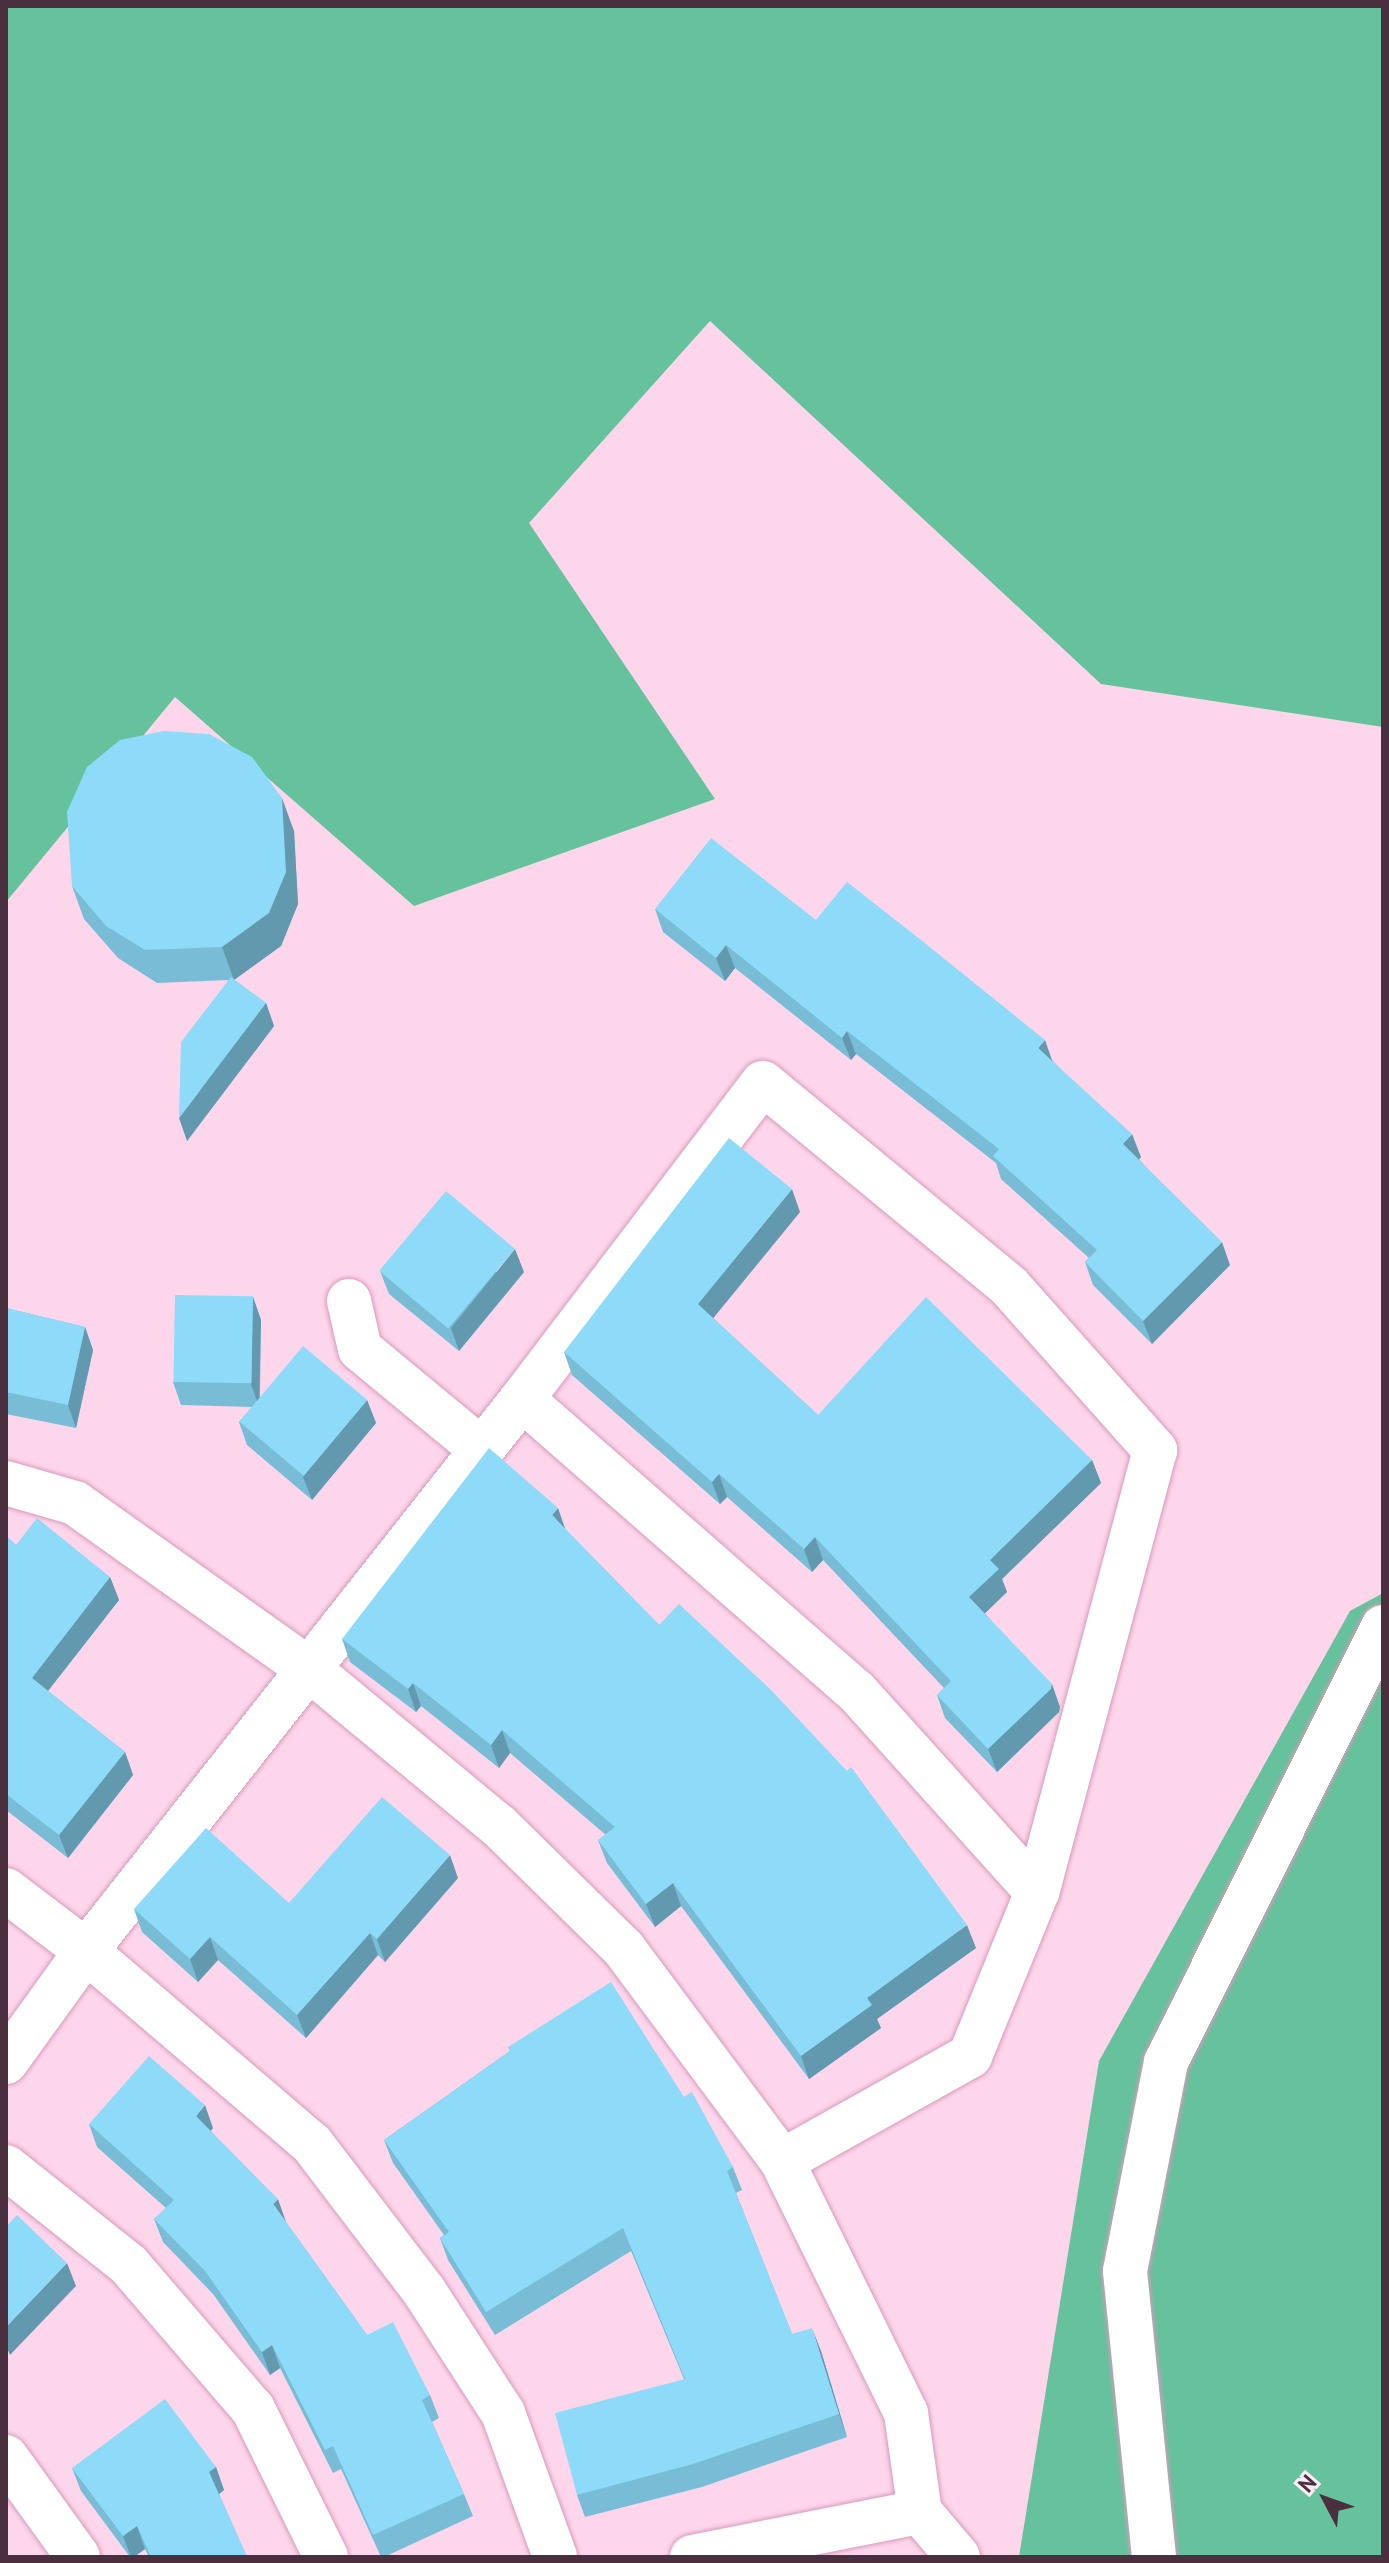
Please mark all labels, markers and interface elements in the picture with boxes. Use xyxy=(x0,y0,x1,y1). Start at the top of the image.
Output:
north arrow xyxy=(1285,2459,1365,2539)
text: N xyxy=(1292,2469,1322,2498)

